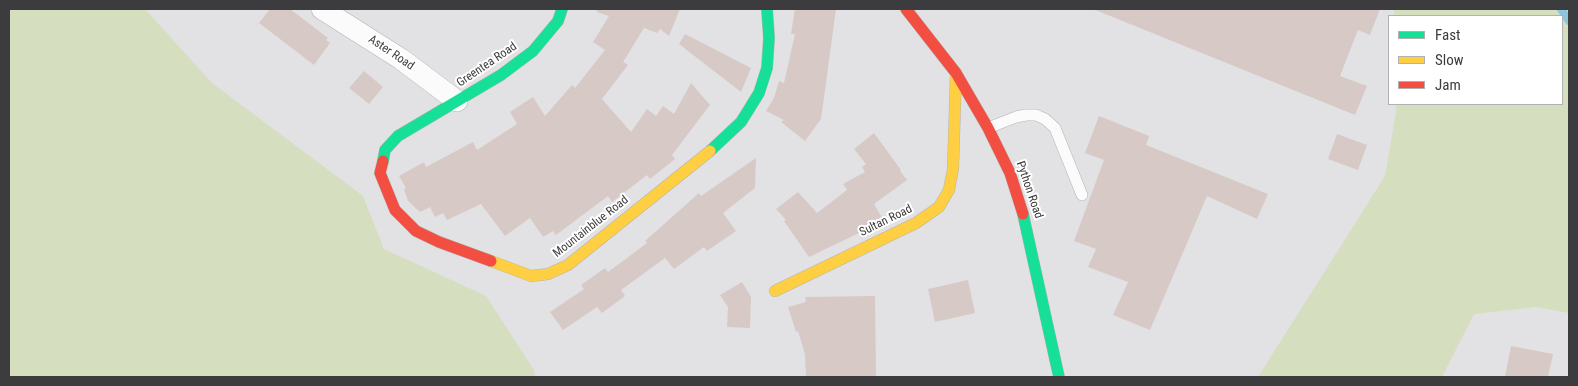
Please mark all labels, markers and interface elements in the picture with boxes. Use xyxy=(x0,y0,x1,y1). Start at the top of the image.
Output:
legend xyxy=(1388,15,1563,105)
text: Fast xyxy=(1435,26,1460,44)
street label: Aster Road xyxy=(365,32,417,74)
street label: Greentea Road xyxy=(454,40,520,90)
text: Slow xyxy=(1435,51,1464,69)
text: Jam xyxy=(1435,76,1461,94)
street label: Python Road xyxy=(1012,159,1046,221)
street label: Mountainblue Road xyxy=(551,193,631,261)
street label: Sultan Road xyxy=(857,202,915,240)

